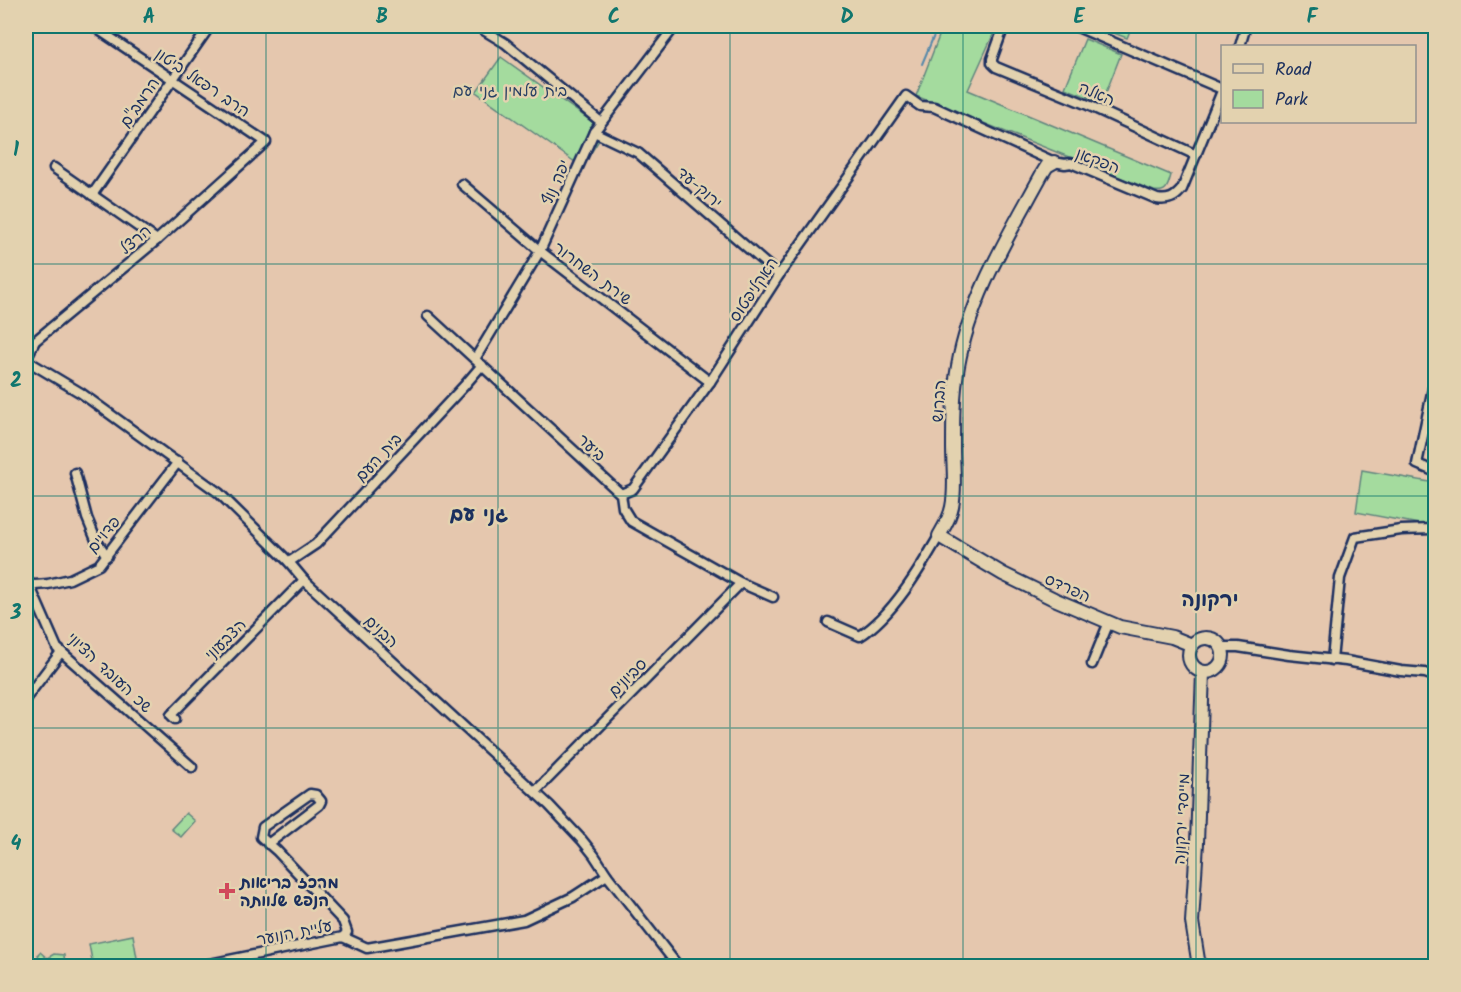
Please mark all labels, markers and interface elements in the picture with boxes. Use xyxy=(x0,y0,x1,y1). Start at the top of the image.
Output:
text: A xyxy=(143,2,155,34)
text: B xyxy=(376,2,388,34)
text: C xyxy=(608,2,620,34)
text: D xyxy=(840,2,854,34)
text: E xyxy=(1073,2,1085,34)
text: F xyxy=(1307,2,1319,34)
street label: הרב רפאל ביטון xyxy=(150,42,255,124)
legend xyxy=(1221,45,1416,123)
text: Road xyxy=(1275,56,1312,85)
street label: הרמב"ם xyxy=(114,73,167,133)
street label: האלה xyxy=(1074,76,1119,113)
park label: בית עלמין גני עם xyxy=(453,79,567,104)
text: Park xyxy=(1275,86,1308,115)
text: 1 xyxy=(13,135,19,167)
street label: הפקאן xyxy=(1072,142,1123,181)
street label: יפה נוף xyxy=(535,156,577,209)
street label: ירוק-עד xyxy=(671,161,727,215)
street label: הרצל xyxy=(114,219,158,261)
street label: שירת השחרור xyxy=(547,236,637,312)
street label: האקליפטוס xyxy=(723,252,785,327)
text: 2 xyxy=(10,366,22,398)
street label: הברוש xyxy=(926,379,953,423)
street label: בית העם xyxy=(350,428,409,488)
street label: ביער xyxy=(571,428,611,468)
district label: גני עם xyxy=(450,500,508,532)
street label: פדויים xyxy=(81,511,127,559)
street label: הפרדס xyxy=(1040,567,1095,610)
district label: ירקונה xyxy=(1182,585,1238,617)
text: 3 xyxy=(10,598,22,630)
street label: הבנים xyxy=(358,610,404,655)
street label: הצבעוני xyxy=(199,613,253,667)
street label: שכ העובד הציוני xyxy=(61,627,157,719)
street label: סביונים xyxy=(603,653,653,703)
street label: מייסדי ירקונה xyxy=(1168,773,1197,865)
text: 4 xyxy=(11,829,22,861)
place label: מרכז בריאות הנפש שלוותה xyxy=(238,871,339,914)
marker: מרכז בריאות הנפש שלוותה xyxy=(218,882,236,900)
street label: עליית הנוער xyxy=(254,914,334,953)

